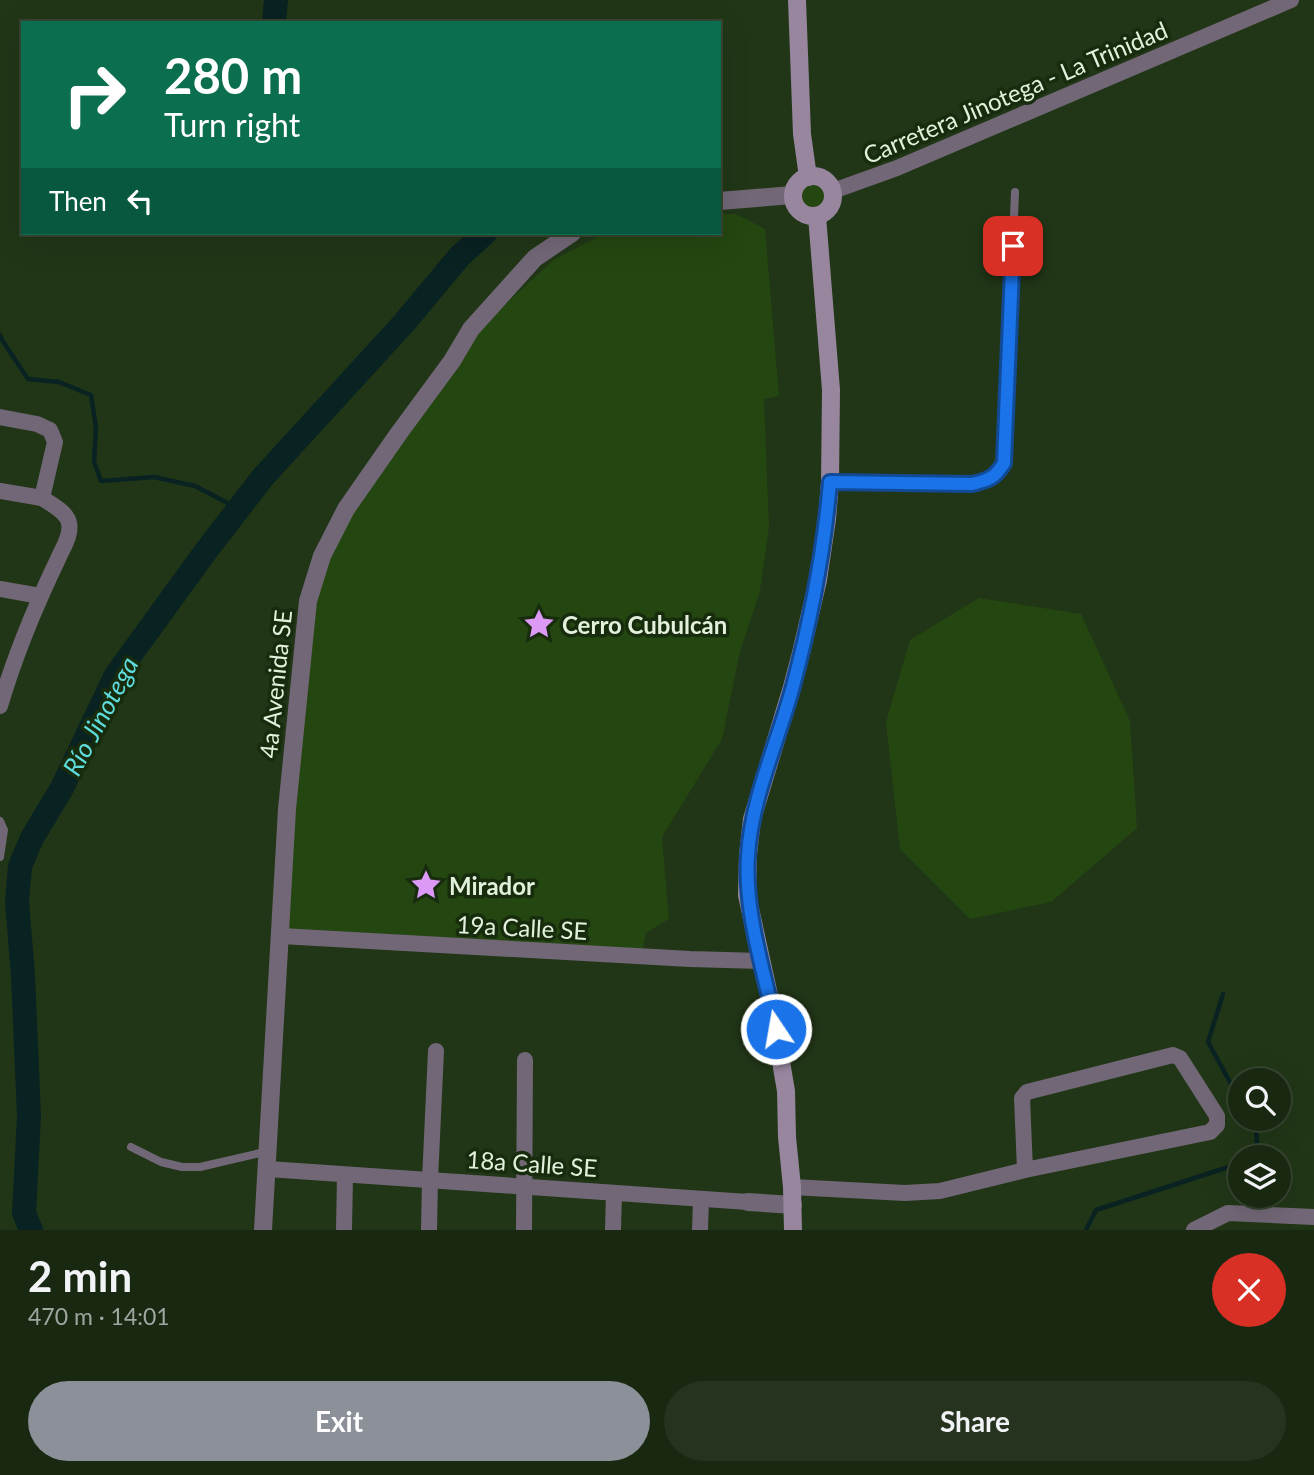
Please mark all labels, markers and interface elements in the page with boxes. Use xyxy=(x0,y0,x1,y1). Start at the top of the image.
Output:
street label: Carretera Jinotega - La Trinidad xyxy=(859,15,1171,169)
text: 280 m xyxy=(164,46,302,104)
icon: right xyxy=(49,49,140,140)
text: Turn right xyxy=(164,105,300,144)
icon: left xyxy=(121,182,159,220)
text: Then xyxy=(49,185,107,217)
pin xyxy=(983,216,1043,276)
icon: arrive xyxy=(994,227,1032,265)
place icon: Cerro Cubulcán xyxy=(522,607,556,641)
street label: 4a Avenida SE xyxy=(253,609,297,759)
place label: Cerro Cubulcán xyxy=(562,610,727,639)
water label: Río Jinotega xyxy=(55,651,145,781)
place icon: Mirador xyxy=(409,868,443,902)
place label: Mirador xyxy=(449,871,535,900)
street label: 19a Calle SE xyxy=(456,909,588,945)
position arrow xyxy=(739,992,813,1066)
map controls xyxy=(1228,1068,1291,1208)
button: search xyxy=(1228,1068,1291,1131)
street label: 18a Calle SE xyxy=(466,1144,598,1182)
button: layers xyxy=(1228,1145,1291,1208)
text: 2 min xyxy=(28,1251,132,1301)
button: close xyxy=(1212,1253,1286,1327)
text: 470 m · 14:01 xyxy=(28,1302,170,1330)
button: Exit xyxy=(28,1381,650,1461)
button: Share xyxy=(664,1381,1286,1461)

